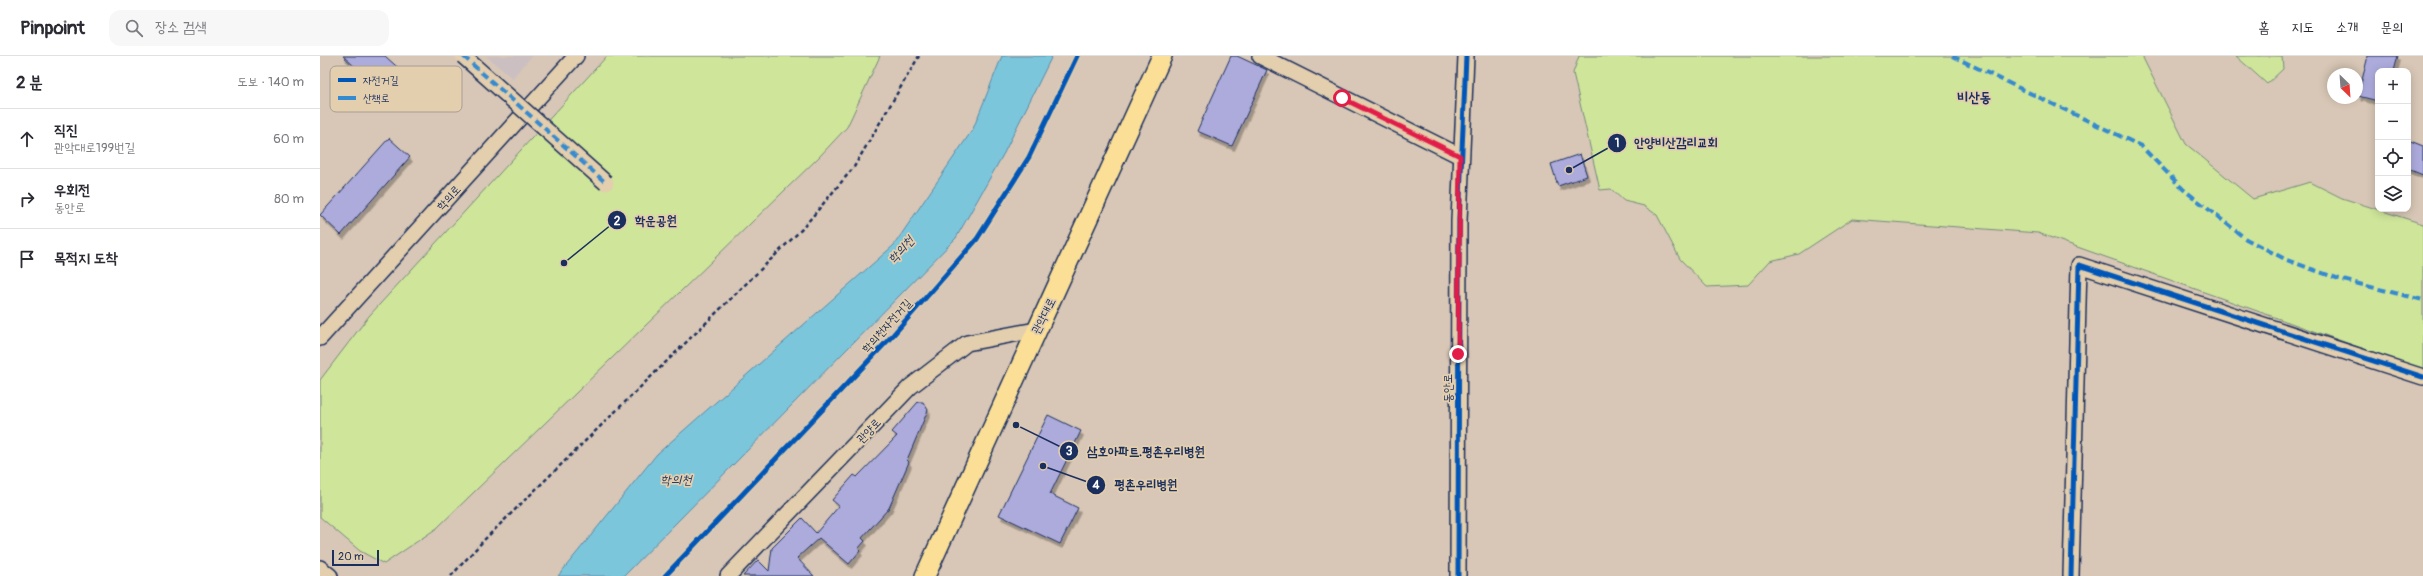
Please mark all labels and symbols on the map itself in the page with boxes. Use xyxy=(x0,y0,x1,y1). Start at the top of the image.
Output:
legend xyxy=(330,66,462,112)
north arrow xyxy=(2327,68,2363,104)
text: 자전거길 xyxy=(363,74,399,87)
route start xyxy=(1333,89,1351,107)
district label: 비산동 xyxy=(1957,89,1991,106)
text: 산책로 xyxy=(363,92,390,105)
callout: 안양비산감리교회 xyxy=(1607,130,1726,155)
text: 안양비산감리교회 xyxy=(1634,135,1718,151)
text: 1 xyxy=(1615,136,1619,151)
street label: 학의로 xyxy=(434,182,464,214)
callout: 학운공원 xyxy=(607,208,685,233)
text: 학운공원 xyxy=(634,213,677,229)
text: 2 xyxy=(614,214,621,229)
water label: 학의천 xyxy=(885,232,918,267)
street label: 관악대로 xyxy=(1029,295,1059,337)
street label: 학의천자전거길 xyxy=(859,296,915,356)
route end xyxy=(1449,345,1467,363)
street label: 동안로 xyxy=(1441,374,1456,402)
street label: 관양로 xyxy=(854,415,884,447)
callout: 삼호아파트.평촌우리병원 xyxy=(1059,439,1213,464)
text: 3 xyxy=(1066,444,1073,459)
text: 삼호아파트.평촌우리병원 xyxy=(1086,444,1205,460)
water label: 학의천 xyxy=(660,472,693,488)
callout: 평촌우리병원 xyxy=(1086,472,1185,497)
text: 평촌우리병원 xyxy=(1115,477,1177,493)
text: 4 xyxy=(1092,478,1100,493)
scale bar xyxy=(332,548,379,567)

